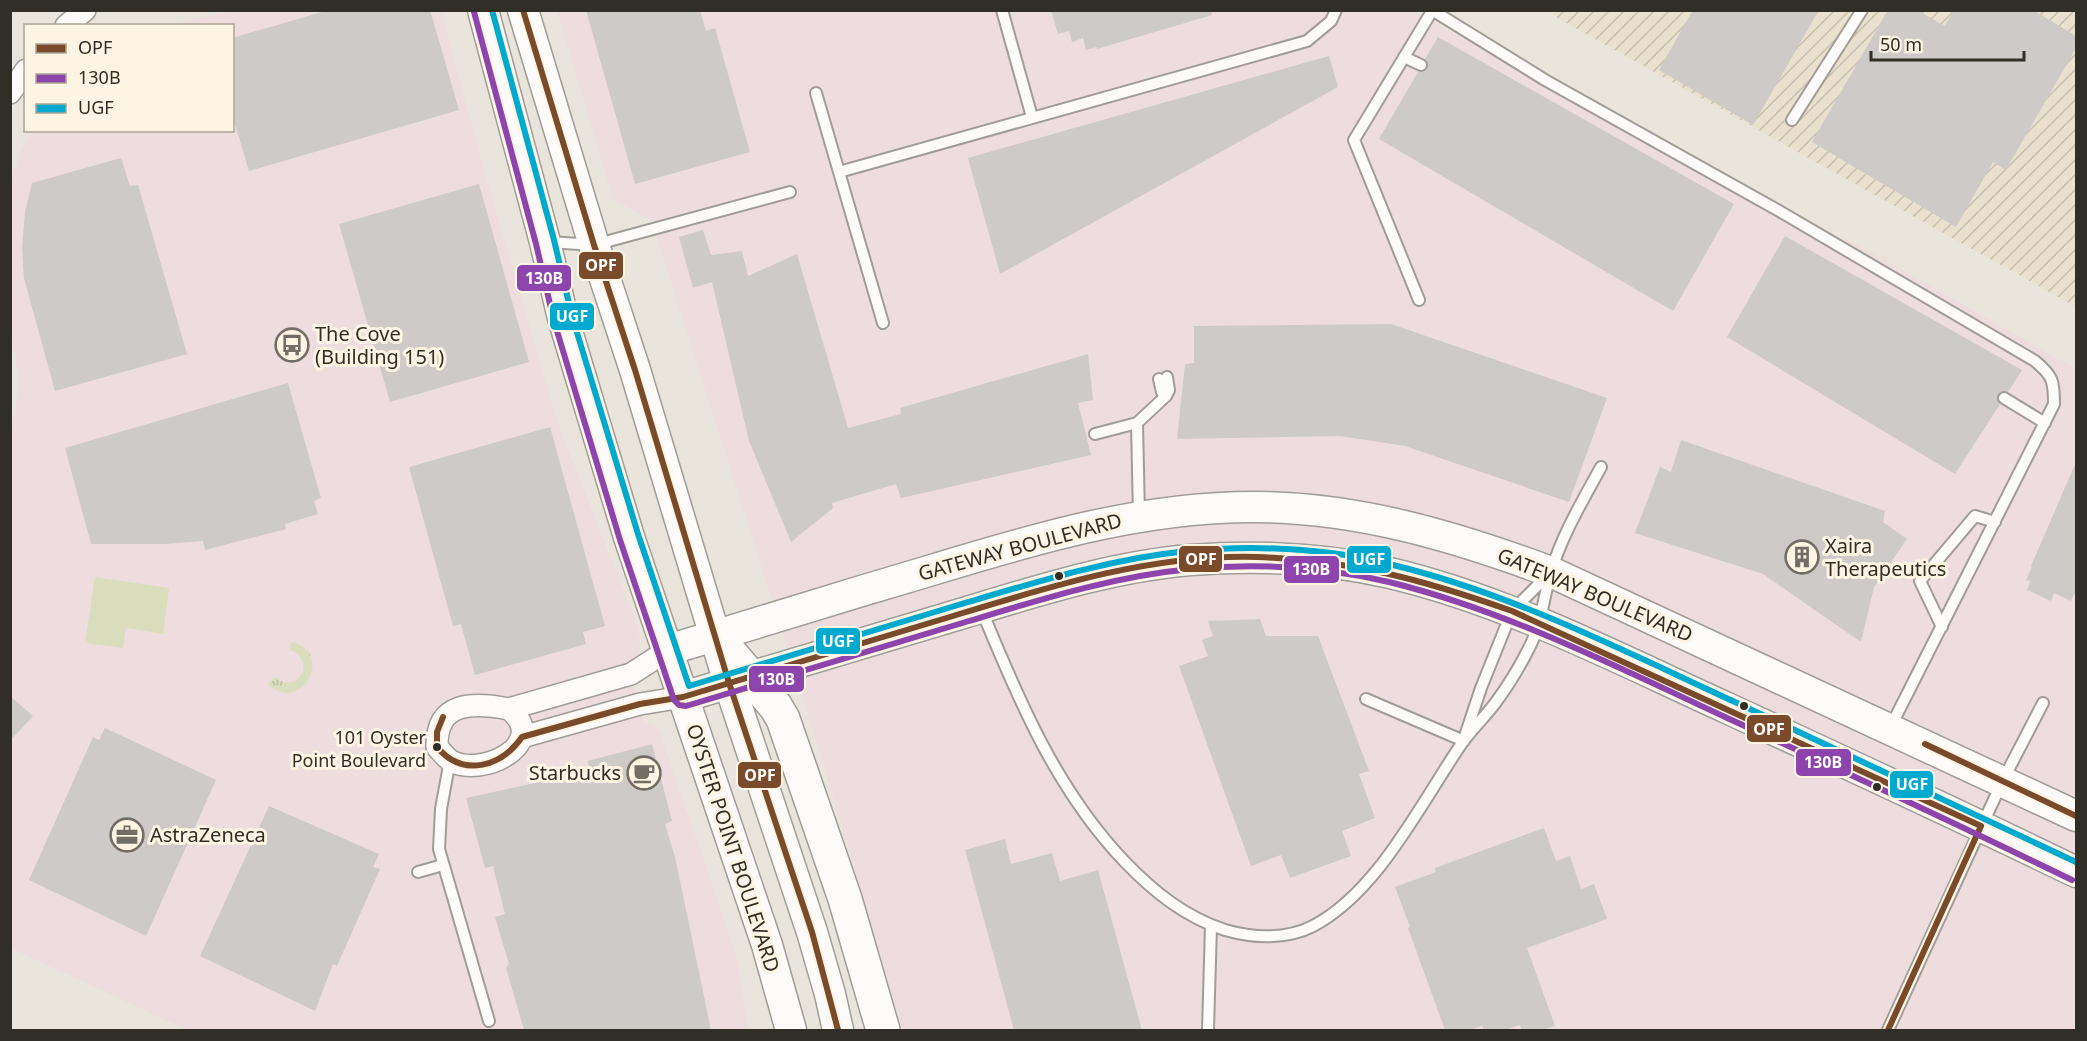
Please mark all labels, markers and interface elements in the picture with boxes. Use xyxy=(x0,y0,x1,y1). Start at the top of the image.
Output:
legend xyxy=(24,24,234,132)
scale bar xyxy=(1871,24,2024,62)
text: 50 m xyxy=(1880,32,1922,56)
text: OPF xyxy=(78,35,112,59)
text: 130B xyxy=(78,65,121,89)
text: UGF xyxy=(78,95,114,119)
line badge: OPF xyxy=(578,251,624,280)
text: OPF xyxy=(585,254,617,276)
line badge: 130B xyxy=(516,264,572,292)
text: 130B xyxy=(525,267,563,289)
line badge: UGF xyxy=(549,302,595,331)
text: UGF xyxy=(556,305,588,327)
place label: The Cove (Building 151) xyxy=(315,320,444,370)
bus stop icon: The Cove (Building 151) xyxy=(274,327,310,363)
street label: GATEWAY BOULEVARD xyxy=(915,506,1125,587)
place label: Xaira Therapeutics xyxy=(1825,532,1946,582)
building icon: Xaira Therapeutics xyxy=(1784,539,1820,575)
street label: GATEWAY BOULEVARD xyxy=(1493,541,1697,648)
line badge: OPF xyxy=(1178,545,1223,573)
line badge: UGF xyxy=(1346,545,1392,574)
text: OPF xyxy=(1185,548,1217,570)
text: UGF xyxy=(1353,548,1385,570)
line badge: 130B xyxy=(1283,555,1340,584)
text: 130B xyxy=(1292,558,1330,580)
unlabelled marker xyxy=(1053,570,1065,582)
line badge: UGF xyxy=(815,627,861,655)
text: UGF xyxy=(822,630,854,652)
line badge: 130B xyxy=(748,665,805,693)
text: 130B xyxy=(757,668,795,690)
unlabelled marker xyxy=(1738,700,1750,712)
line badge: OPF xyxy=(1746,714,1792,743)
text: OPF xyxy=(1753,718,1785,740)
street label: OYSTER POINT BOULEVARD xyxy=(681,720,786,975)
place label: 101 Oyster Point Boulevard xyxy=(292,725,427,772)
marker: 101 Oyster Point Boulevard xyxy=(431,741,443,753)
line badge: 130B xyxy=(1795,748,1852,777)
text: 130B xyxy=(1804,751,1842,773)
cafe icon: Starbucks xyxy=(626,755,662,791)
place label: Starbucks xyxy=(529,759,621,786)
line badge: OPF xyxy=(737,761,782,789)
text: OPF xyxy=(744,764,776,786)
line badge: UGF xyxy=(1889,770,1934,799)
text: UGF xyxy=(1896,773,1928,795)
unlabelled marker xyxy=(1871,781,1883,793)
office icon: AstraZeneca xyxy=(109,817,145,853)
place label: AstraZeneca xyxy=(150,821,266,848)

